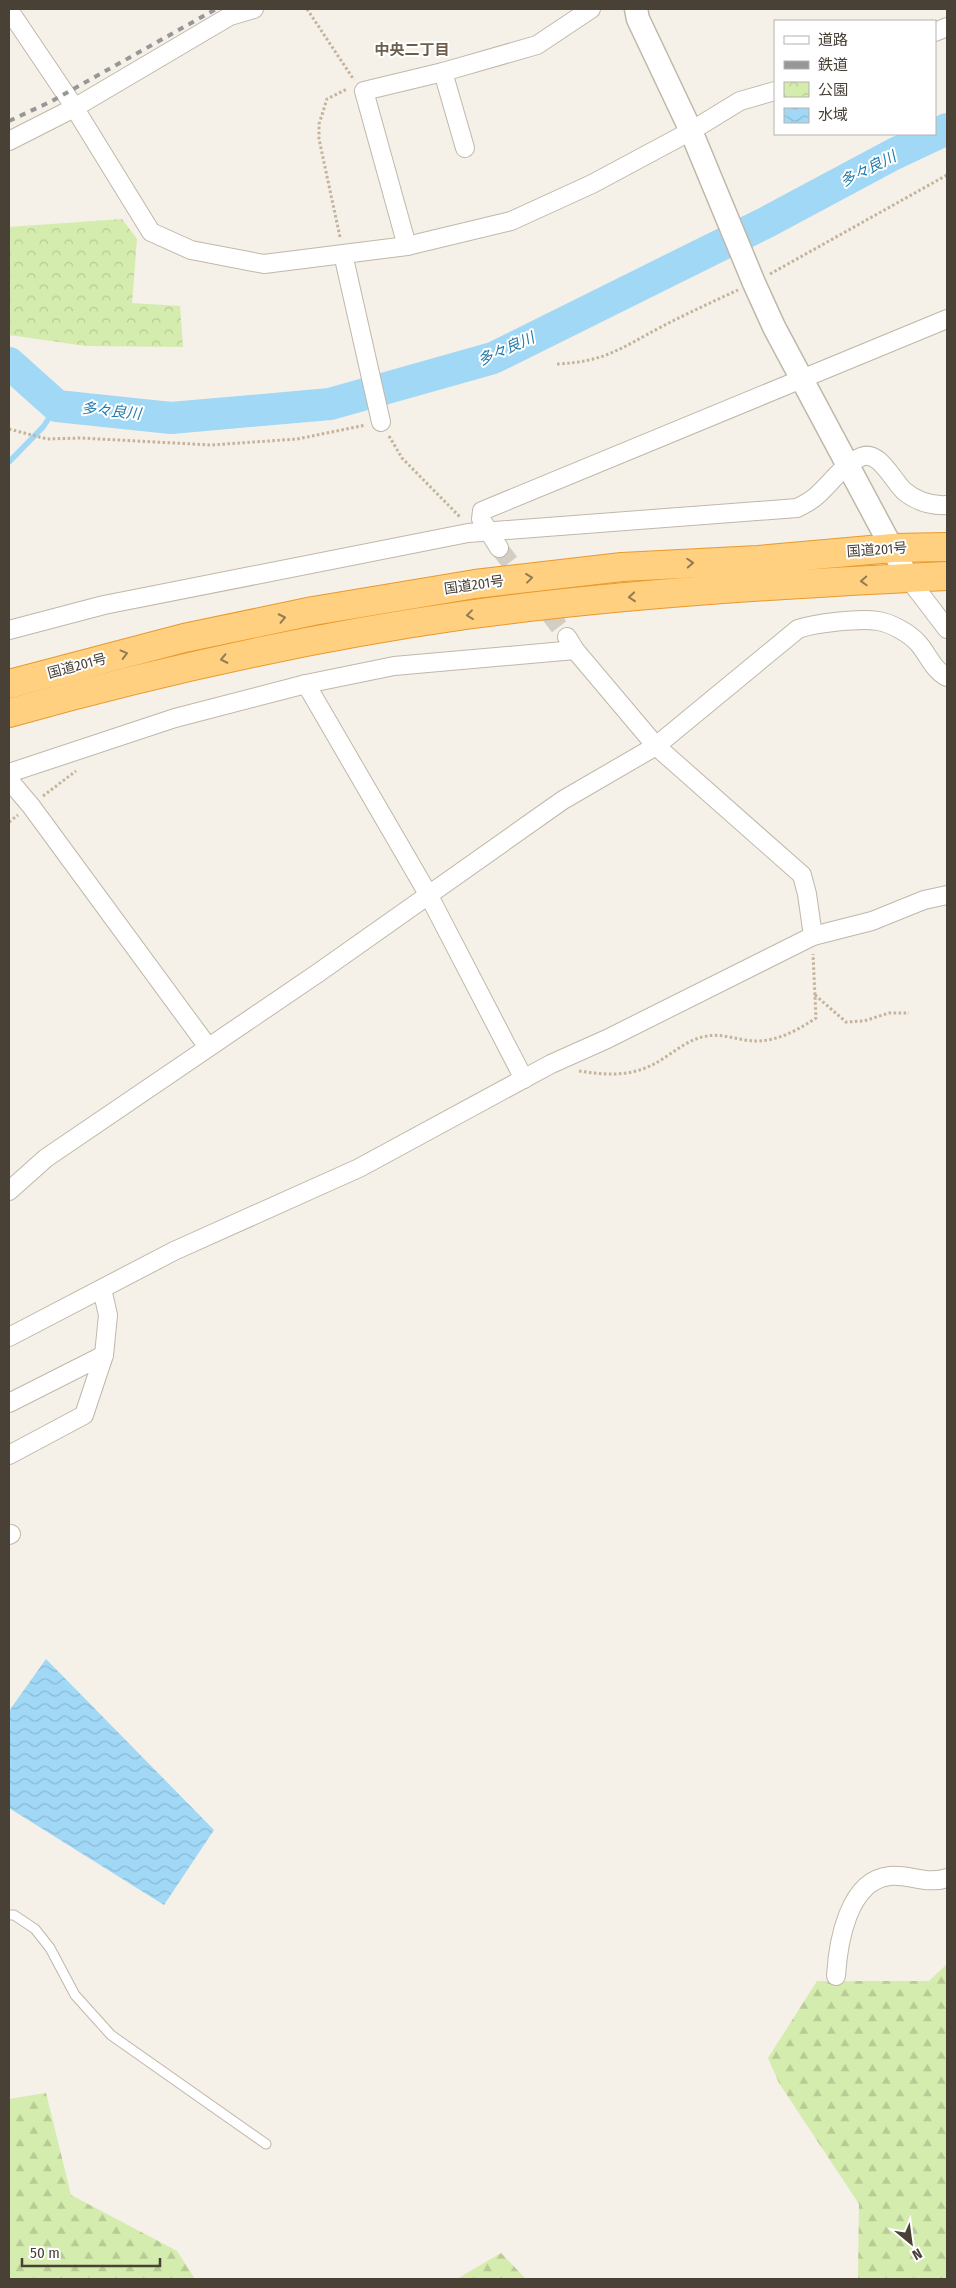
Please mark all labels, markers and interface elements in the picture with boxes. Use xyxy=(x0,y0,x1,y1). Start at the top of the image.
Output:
legend xyxy=(774,20,936,135)
text: 道路 xyxy=(818,31,848,49)
district label: 中央二丁目 xyxy=(374,41,450,59)
text: 鉄道 xyxy=(818,56,848,74)
text: 公園 xyxy=(818,81,848,99)
text: 水域 xyxy=(818,106,848,124)
water label: 多々良川 xyxy=(837,146,901,191)
water label: 多々良川 xyxy=(475,328,539,369)
water label: 多々良川 xyxy=(80,399,144,423)
street label: 国道201号 xyxy=(846,539,908,561)
one-way arrow xyxy=(687,558,695,569)
street label: 国道201号 xyxy=(443,572,505,598)
one-way arrow xyxy=(525,573,533,584)
one-way arrow xyxy=(859,575,867,586)
one-way arrow xyxy=(627,591,635,602)
one-way arrow xyxy=(466,609,474,620)
one-way arrow xyxy=(278,613,286,623)
one-way arrow xyxy=(119,649,127,659)
street label: 国道201号 xyxy=(46,650,108,682)
one-way arrow xyxy=(220,653,229,663)
north arrow xyxy=(886,2218,936,2268)
scale bar xyxy=(22,2236,160,2268)
text: 50 m xyxy=(30,2244,60,2262)
text: N xyxy=(909,2244,925,2263)

